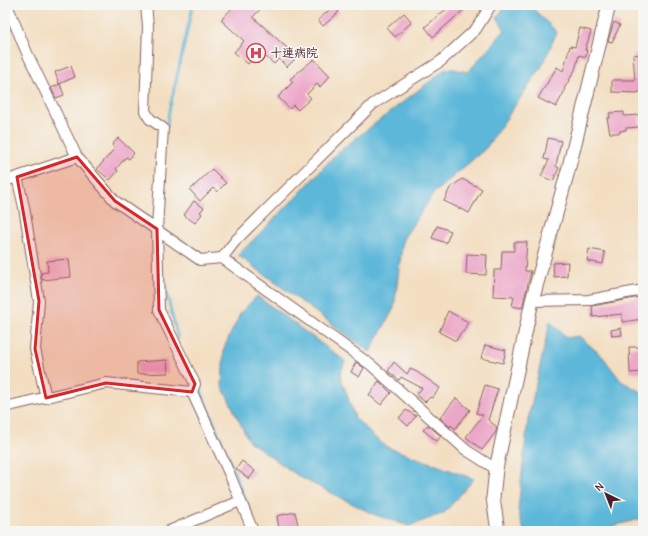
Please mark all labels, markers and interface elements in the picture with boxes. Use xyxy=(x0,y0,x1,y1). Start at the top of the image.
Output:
hospital icon: 十連病院 xyxy=(245,42,267,64)
place label: 十連病院 xyxy=(270,46,318,60)
north arrow xyxy=(586,474,626,514)
text: N xyxy=(592,480,607,494)

